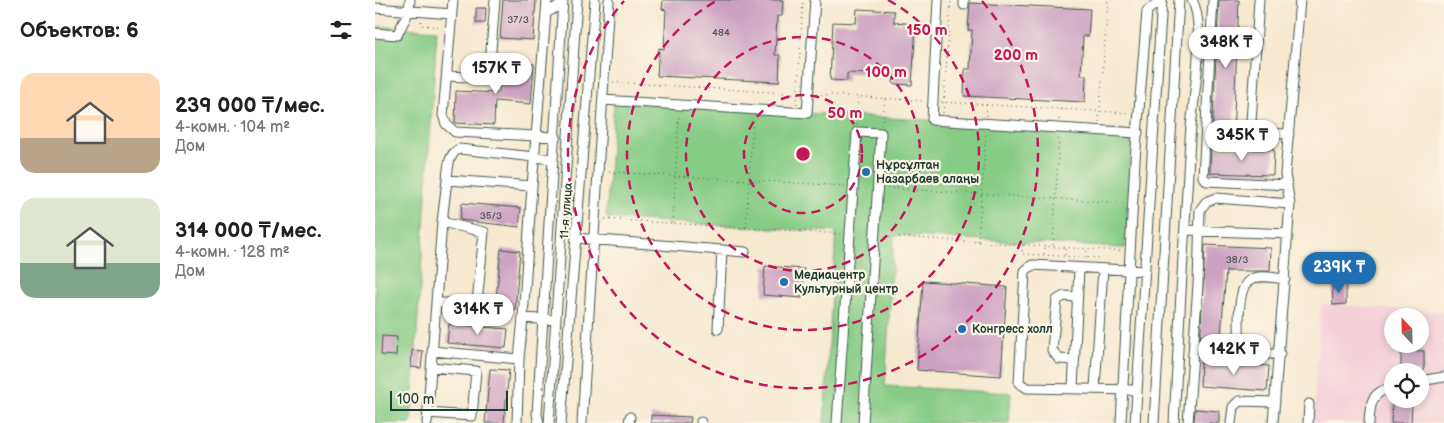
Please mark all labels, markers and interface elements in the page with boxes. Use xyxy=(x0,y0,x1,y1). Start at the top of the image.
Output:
house number: 37/3 xyxy=(507,14,529,26)
icon: filters xyxy=(327,16,355,44)
text: Объектов: 6 xyxy=(20,18,139,43)
text: 150 m xyxy=(906,21,948,40)
house number: 484 xyxy=(712,27,730,39)
pin: 348K ₸ xyxy=(1185,27,1267,69)
text: 348K ₸ xyxy=(1200,33,1252,52)
text: 200 m xyxy=(994,46,1038,65)
pin: 157K ₸ xyxy=(455,52,537,95)
text: 157K ₸ xyxy=(472,59,520,78)
text: 100 m xyxy=(865,63,907,82)
icon: home xyxy=(60,93,120,153)
text: 239 000 ₸/мес. xyxy=(175,93,325,118)
text: 50 m xyxy=(828,104,863,123)
text: 4-комн. · 104 m² xyxy=(175,118,290,137)
pin: 345K ₸ xyxy=(1201,120,1283,162)
text: 345K ₸ xyxy=(1216,126,1268,145)
text: Дом xyxy=(175,137,205,156)
centre of rings xyxy=(794,145,812,163)
place label: Нұрсұлтан Назарбаев алаңы xyxy=(876,158,979,187)
marker: Нұрсұлтан Назарбаев алаңы xyxy=(860,166,872,178)
street label: 11-я улица xyxy=(557,182,576,240)
house number: 35/3 xyxy=(480,210,502,222)
icon: home xyxy=(60,218,120,278)
text: 314 000 ₸/мес. xyxy=(175,218,322,243)
text: 4-комн. · 128 m² xyxy=(175,243,290,262)
pin: 239K ₸ xyxy=(1298,252,1380,294)
house number: 38/3 xyxy=(1226,254,1248,266)
text: 239K ₸ xyxy=(1313,258,1365,277)
text: Дом xyxy=(175,262,205,281)
place label: Медиацентр Культурный центр xyxy=(794,268,898,297)
marker: Медиацентр Культурный центр xyxy=(778,276,790,288)
pin: 314K ₸ xyxy=(437,294,519,336)
text: 314K ₸ xyxy=(453,300,503,319)
north arrow xyxy=(1384,308,1429,352)
map controls xyxy=(1384,308,1429,408)
place label: Конгресс холл xyxy=(972,322,1053,337)
marker: Конгресс холл xyxy=(956,323,968,335)
pin: 142K ₸ xyxy=(1193,334,1275,376)
text: 142K ₸ xyxy=(1209,340,1259,359)
button: locate xyxy=(1384,363,1429,408)
scale bar xyxy=(390,388,507,411)
text: 100 m xyxy=(397,391,434,408)

